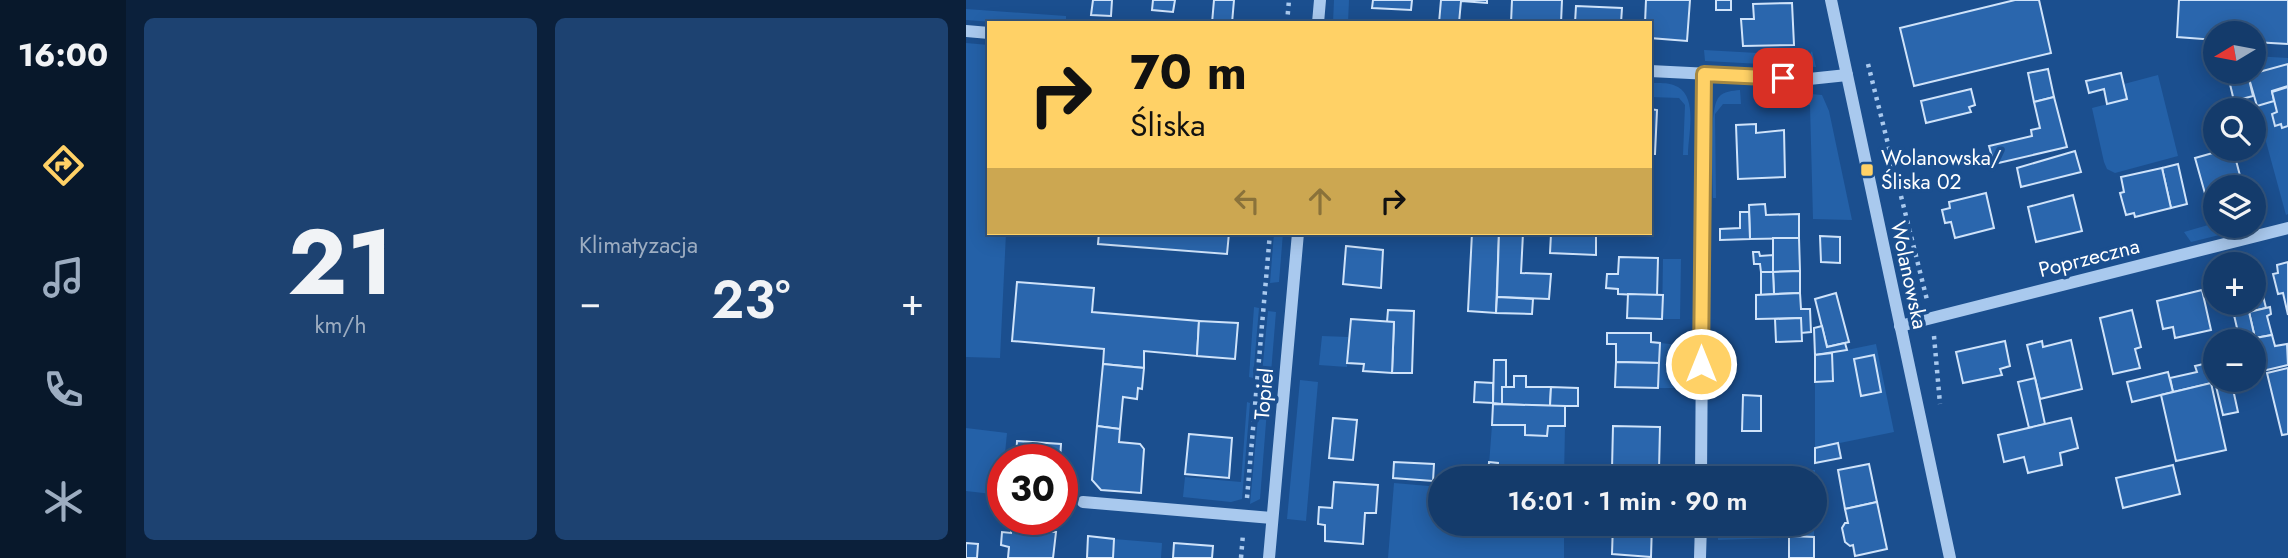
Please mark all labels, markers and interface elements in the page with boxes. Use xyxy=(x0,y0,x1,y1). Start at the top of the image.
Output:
north arrow xyxy=(2203,21,2266,84)
map controls xyxy=(2203,21,2266,392)
text: 16:00 xyxy=(18,32,108,78)
text: 70 m xyxy=(1130,37,1247,107)
pin xyxy=(1753,48,1813,108)
icon: right xyxy=(1015,49,1106,140)
icon: arrive xyxy=(1764,59,1802,97)
button: search xyxy=(2203,98,2266,161)
text: Śliska xyxy=(1130,102,1206,148)
icon: directions xyxy=(39,141,88,190)
place label: Wolanowska/ Śliska 02 xyxy=(1881,143,2002,197)
marker: Wolanowska/ Śliska 02 xyxy=(1859,162,1875,178)
button: layers xyxy=(2203,175,2266,238)
icon: left xyxy=(1228,182,1266,220)
icon: ahead xyxy=(1301,182,1339,220)
icon: right xyxy=(1374,182,1412,220)
text: 21 xyxy=(287,197,394,328)
street label: Wolanowska xyxy=(1883,218,1935,332)
text: Klimatyzacja xyxy=(579,228,698,262)
street label: Poprzeczna xyxy=(2035,231,2143,285)
button: + xyxy=(2203,252,2266,315)
icon: music xyxy=(39,253,88,302)
text: 23° xyxy=(712,262,790,338)
text: − xyxy=(579,274,601,329)
text: + xyxy=(901,274,924,329)
text: km/h xyxy=(315,308,366,342)
position arrow xyxy=(1664,327,1738,401)
button: − xyxy=(2203,329,2266,392)
icon: phone xyxy=(39,365,88,414)
street label: Topiel xyxy=(1247,367,1281,421)
speed limit sign: 30 xyxy=(987,444,1078,535)
icon: climate xyxy=(39,477,88,526)
text: 16:01 · 1 min · 90 m xyxy=(1508,482,1747,520)

